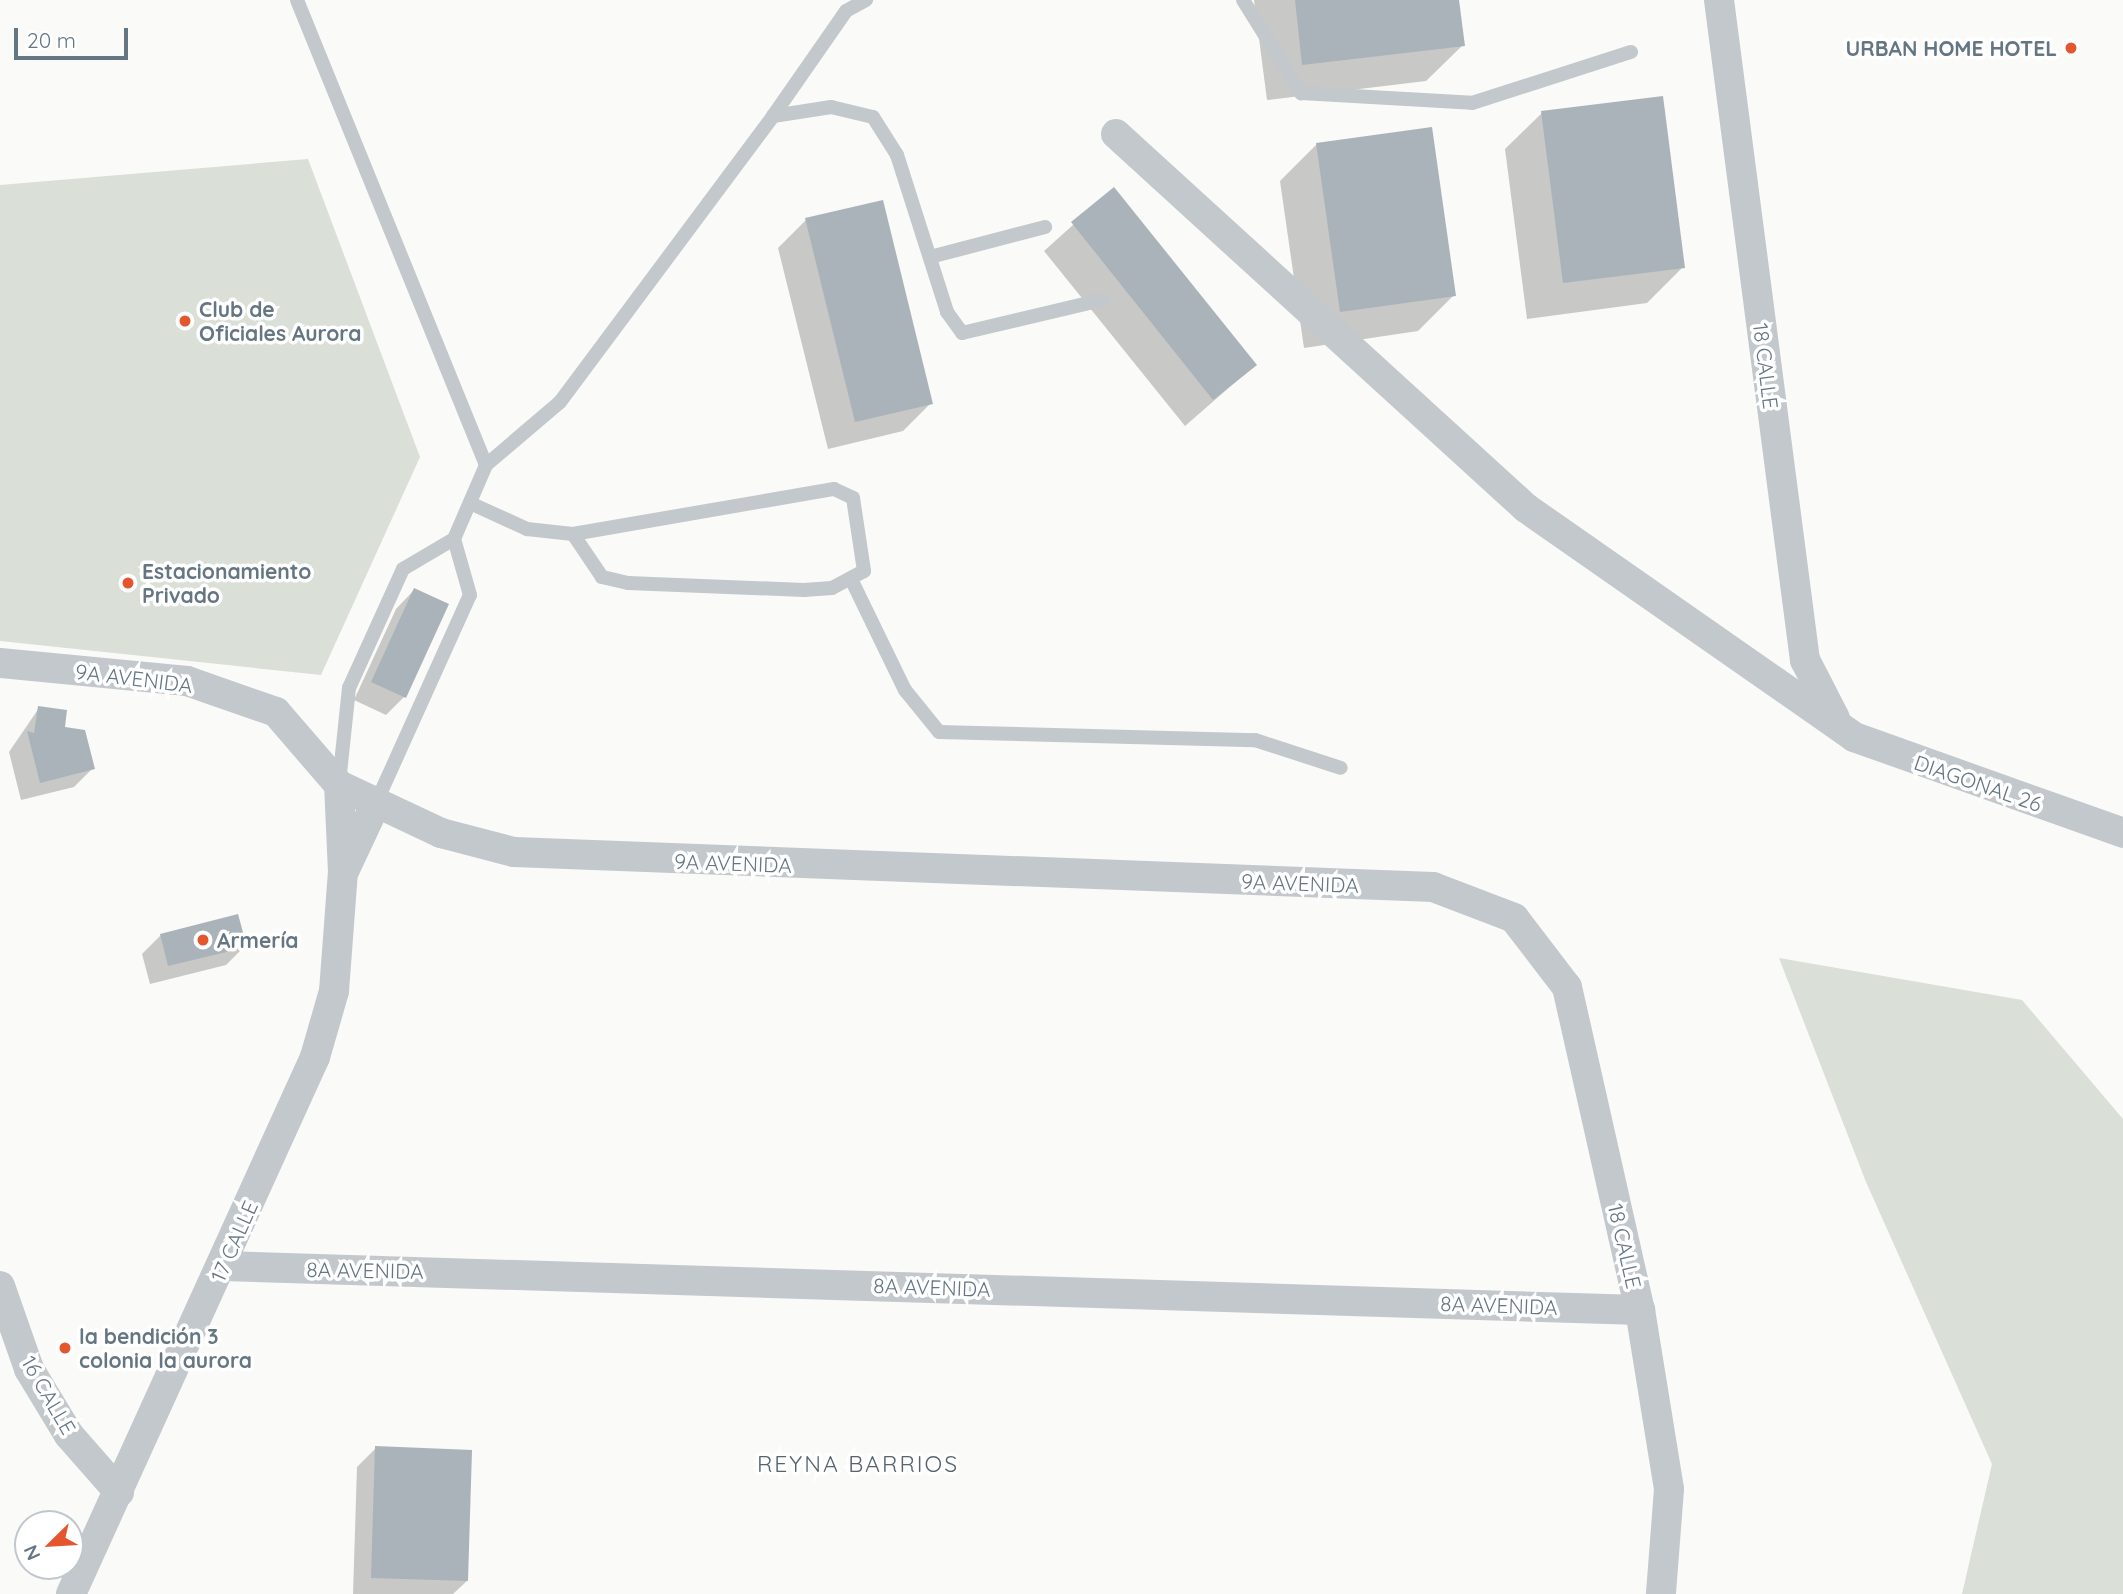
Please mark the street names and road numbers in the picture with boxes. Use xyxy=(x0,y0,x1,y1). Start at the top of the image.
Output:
street label: 18 CALLE xyxy=(1748,322,1784,410)
street label: 9A AVENIDA xyxy=(74,658,194,698)
street label: DIAGONAL 26 xyxy=(1911,749,2045,817)
street label: 9A AVENIDA xyxy=(674,848,792,878)
street label: 9A AVENIDA xyxy=(1241,868,1359,898)
street label: 17 CALLE xyxy=(205,1197,263,1285)
street label: 18 CALLE xyxy=(1603,1201,1647,1291)
street label: 8A AVENIDA xyxy=(306,1256,424,1284)
street label: 8A AVENIDA xyxy=(873,1272,991,1302)
street label: 8A AVENIDA xyxy=(1440,1290,1558,1320)
street label: 16 CALLE xyxy=(16,1351,82,1439)

